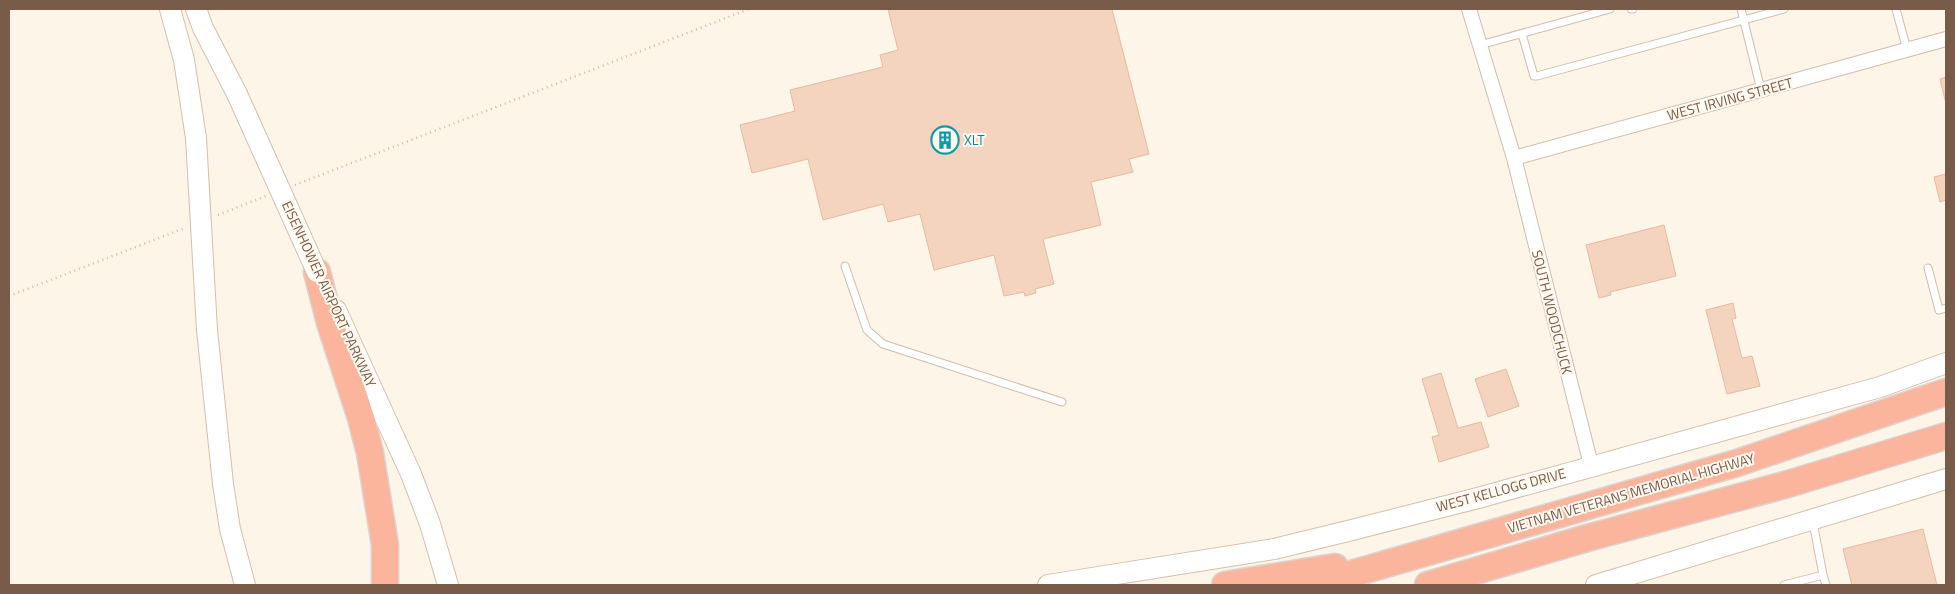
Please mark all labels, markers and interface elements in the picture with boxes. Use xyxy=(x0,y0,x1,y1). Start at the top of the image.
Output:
street label: WEST IRVING STREET xyxy=(1665,71,1796,125)
building icon: XLT xyxy=(930,125,960,155)
place label: XLT xyxy=(964,129,985,150)
street label: EISENHOWER AIRPORT PARKWAY xyxy=(277,197,382,391)
street label: SOUTH WOODCHUCK xyxy=(1527,248,1578,376)
street label: VIETNAM VETERANS MEMORIAL HIGHWAY xyxy=(1505,447,1757,538)
street label: WEST KELLOGG DRIVE xyxy=(1434,462,1568,517)

